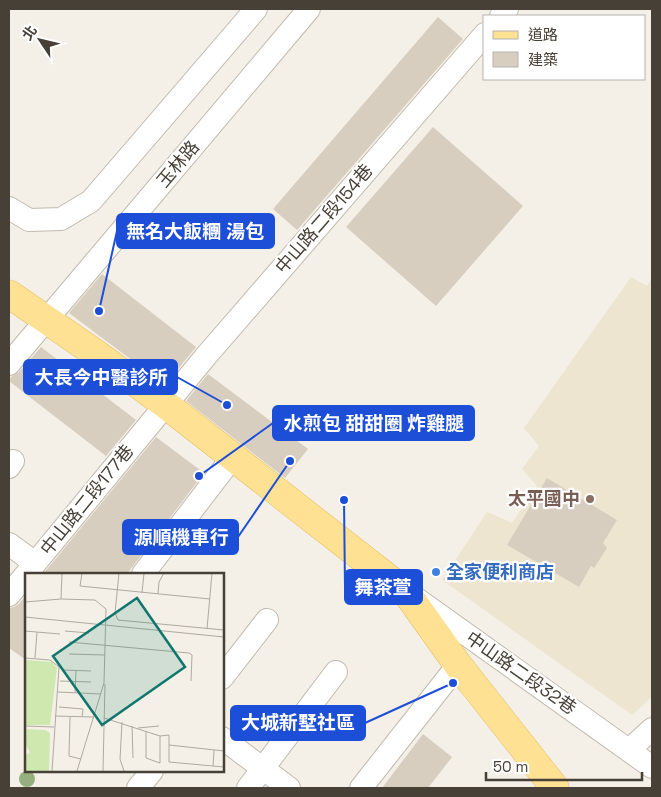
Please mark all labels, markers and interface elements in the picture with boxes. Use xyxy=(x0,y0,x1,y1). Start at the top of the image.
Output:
north arrow xyxy=(15,15,65,65)
legend xyxy=(483,15,646,80)
text: 北 xyxy=(18,22,41,43)
text: 道路 xyxy=(528,25,558,44)
text: 建築 xyxy=(528,50,558,69)
street label: 玉林路 xyxy=(151,136,204,192)
street label: 中山路二段154巷 xyxy=(270,159,377,278)
callout: 無名大飯糰 湯包 xyxy=(117,214,274,248)
text: 無名大飯糰 湯包 xyxy=(126,219,264,244)
callout: 大長今中醫診所 xyxy=(24,360,177,394)
text: 大長今中醫診所 xyxy=(34,365,168,390)
callout: 水煎包 甜甜圈 炸雞腿 xyxy=(273,406,474,440)
text: 水煎包 甜甜圈 炸雞腿 xyxy=(284,411,464,436)
street label: 中山路二段177巷 xyxy=(35,440,138,560)
place label: 太平國中 xyxy=(508,487,580,510)
marker: 太平國中 xyxy=(584,493,596,505)
callout: 源順機車行 xyxy=(123,520,238,554)
text: 源順機車行 xyxy=(133,525,229,550)
place label: 全家便利商店 xyxy=(446,560,554,583)
marker: 全家便利商店 xyxy=(430,566,442,578)
callout: 舞茶萱 xyxy=(345,570,422,604)
inset map xyxy=(25,573,224,772)
text: 舞茶萱 xyxy=(354,575,412,600)
street label: 中山路二段32巷 xyxy=(462,626,581,719)
callout: 大城新墅社區 xyxy=(231,706,365,740)
text: 大城新墅社區 xyxy=(241,710,355,735)
scale bar xyxy=(486,750,642,782)
text: 50 m xyxy=(493,757,528,776)

